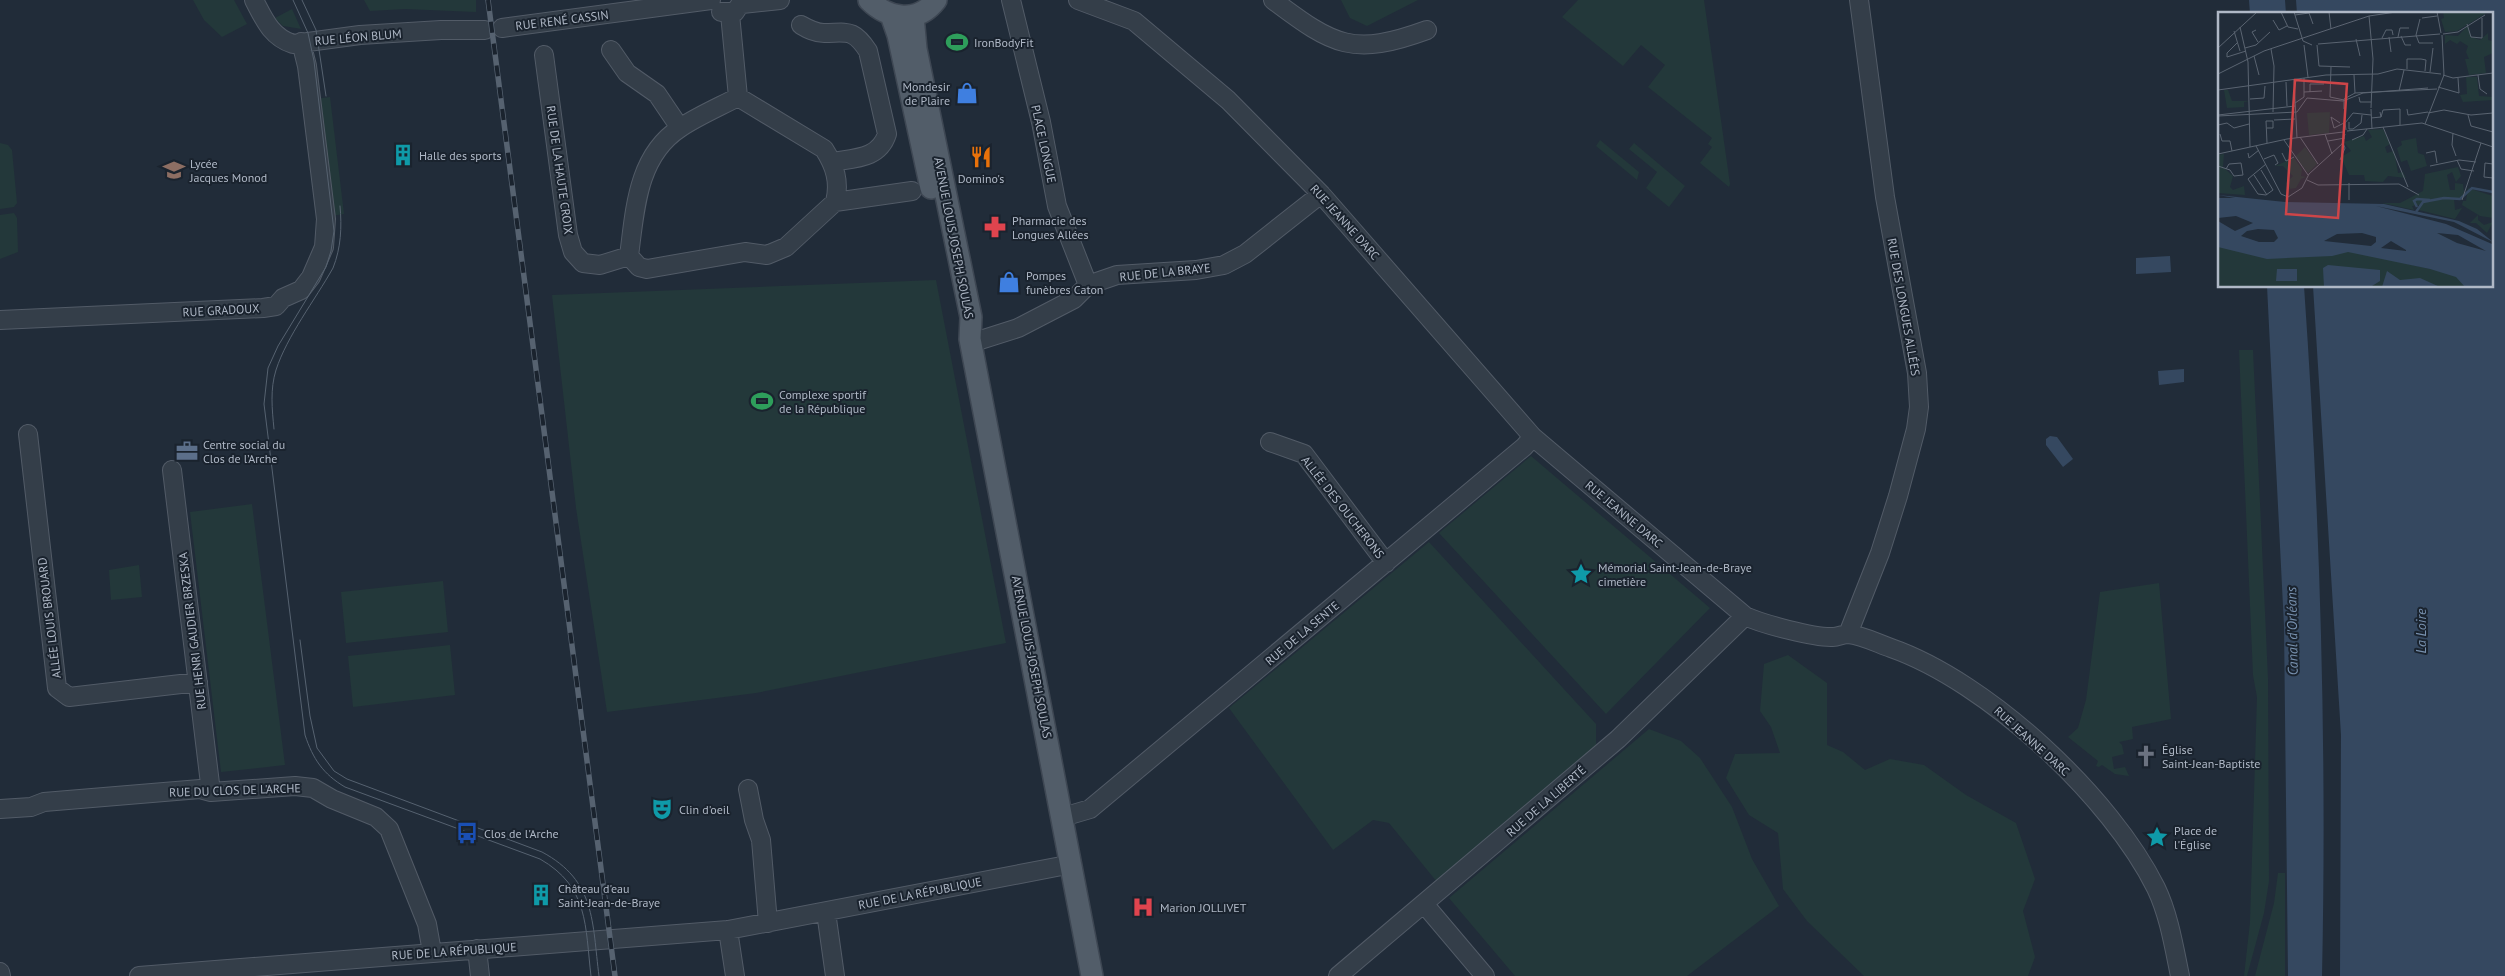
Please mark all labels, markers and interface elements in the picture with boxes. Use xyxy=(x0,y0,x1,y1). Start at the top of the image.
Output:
street label: RUE RENÉ CASSIN xyxy=(515,7,609,33)
inset map xyxy=(2218,12,2492,288)
street label: RUE LÉON BLUM xyxy=(314,26,402,48)
sports icon: IronBodyFit xyxy=(944,29,970,55)
place label: IronBodyFit xyxy=(974,35,1034,50)
place label: Mondesir de Plaire xyxy=(903,79,950,108)
shop icon: Mondesir de Plaire xyxy=(954,80,980,106)
street label: PLACE LONGUE xyxy=(1028,104,1060,184)
street label: RUE DE LA HAUTE CROIX xyxy=(544,105,577,236)
building icon: Halle des sports xyxy=(390,142,416,168)
restaurant icon: Domino's xyxy=(968,144,994,170)
place label: Halle des sports xyxy=(419,148,502,163)
place label: Lycée Jacques Monod xyxy=(189,156,267,185)
street label: AVENUE LOUIS JOSEPH SOULAS xyxy=(931,156,977,320)
school or university icon: Lycée Jacques Monod xyxy=(161,157,187,183)
place label: Domino's xyxy=(958,171,1004,186)
street label: RUE JEANNE D'ARC xyxy=(1307,181,1383,263)
place label: Pharmacie des Longues Allées xyxy=(1012,213,1089,242)
pharmacy icon: Pharmacie des Longues Allées xyxy=(982,214,1008,240)
street label: RUE DES LONGUES ALLÉES xyxy=(1884,237,1924,377)
street label: RUE DE LA BRAYE xyxy=(1119,260,1211,284)
place label: Pompes funèbres Caton xyxy=(1026,268,1103,297)
shop icon: Pompes funèbres Caton xyxy=(996,269,1022,295)
street label: RUE GRADOUX xyxy=(182,300,260,320)
place label: Complexe sportif de la République xyxy=(779,387,867,416)
sports icon: Complexe sportif de la République xyxy=(749,388,775,414)
place label: Centre social du Clos de l’Arche xyxy=(203,437,285,466)
office icon: Centre social du Clos de l’Arche xyxy=(174,438,200,464)
street label: ALLÉE DES OUCHERONS xyxy=(1298,453,1388,561)
street label: RUE JEANNE D'ARC xyxy=(1582,477,1666,551)
street label: RUE HENRI GAUDIER BRZESKA xyxy=(175,551,209,711)
street label: ALLÉE LOUIS BROUARD xyxy=(34,557,64,679)
place label: Mémorial Saint-Jean-de-Braye cimetière xyxy=(1598,560,1752,589)
place icon: Mémorial Saint-Jean-de-Braye cimetière xyxy=(1568,561,1594,587)
street label: AVENUE LOUIS-JOSEPH SOULAS xyxy=(1009,574,1055,740)
water label: Canal d'Orléans xyxy=(2282,586,2302,675)
street label: RUE DE LA SENTE xyxy=(1262,598,1342,668)
water label: La Loire xyxy=(2412,608,2430,654)
street label: RUE JEANNE D'ARC xyxy=(1991,703,2073,779)
place label: Église Saint-Jean-Baptiste xyxy=(2162,742,2260,771)
church icon: Église Saint-Jean-Baptiste xyxy=(2133,743,2159,769)
street label: RUE DE LA LIBERTÉ xyxy=(1503,762,1589,840)
street label: RUE DU CLOS DE L'ARCHE xyxy=(169,780,301,800)
theatre icon: Clin d'oeil xyxy=(649,796,675,822)
place label: Clin d'oeil xyxy=(679,802,730,817)
bus stop icon: Clos de l'Arche xyxy=(454,820,480,846)
place label: Place de l'Église xyxy=(2174,823,2217,852)
place icon: Place de l'Église xyxy=(2144,824,2170,850)
place label: Clos de l'Arche xyxy=(484,826,559,841)
street label: RUE DE LA RÉPUBLIQUE xyxy=(857,874,983,912)
place label: Château d'eau Saint-Jean-de-Braye xyxy=(558,881,660,910)
building icon: Château d'eau Saint-Jean-de-Braye xyxy=(528,882,554,908)
hospital icon: Marion JOLLIVET xyxy=(1130,894,1156,920)
place label: Marion JOLLIVET xyxy=(1160,900,1247,915)
street label: RUE DE LA RÉPUBLIQUE xyxy=(391,939,517,963)

